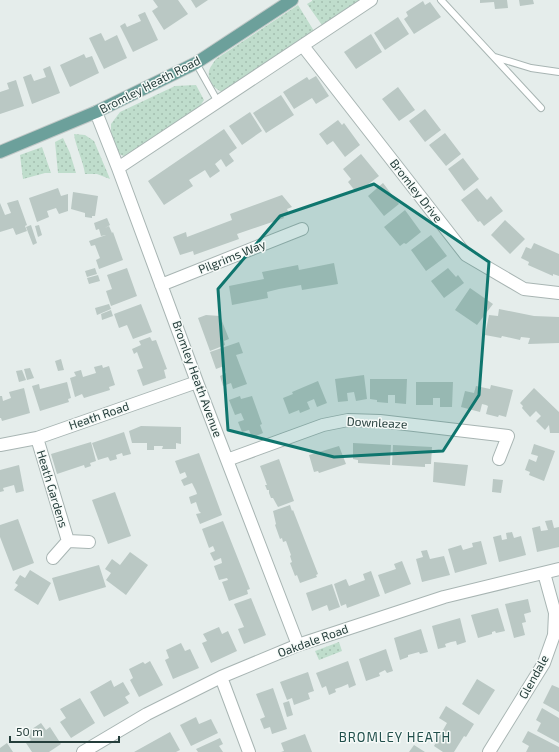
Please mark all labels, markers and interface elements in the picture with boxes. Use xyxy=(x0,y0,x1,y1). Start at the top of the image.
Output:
street label: Bromley Heath Road xyxy=(97,53,202,116)
street label: Bromley Drive xyxy=(388,156,446,225)
street label: Pilgrims Way xyxy=(196,236,268,276)
street label: Bromley Heath Avenue xyxy=(170,318,226,439)
street label: Heath Road xyxy=(67,398,131,432)
street label: Downleaze xyxy=(346,413,408,431)
street label: Heath Gardens xyxy=(34,448,71,529)
street label: Oakdale Road xyxy=(275,621,350,659)
street label: Glendale xyxy=(515,652,551,701)
scale bar xyxy=(10,718,119,744)
text: 50 m xyxy=(16,724,43,738)
district label: BROMLEY HEATH xyxy=(339,729,451,745)

